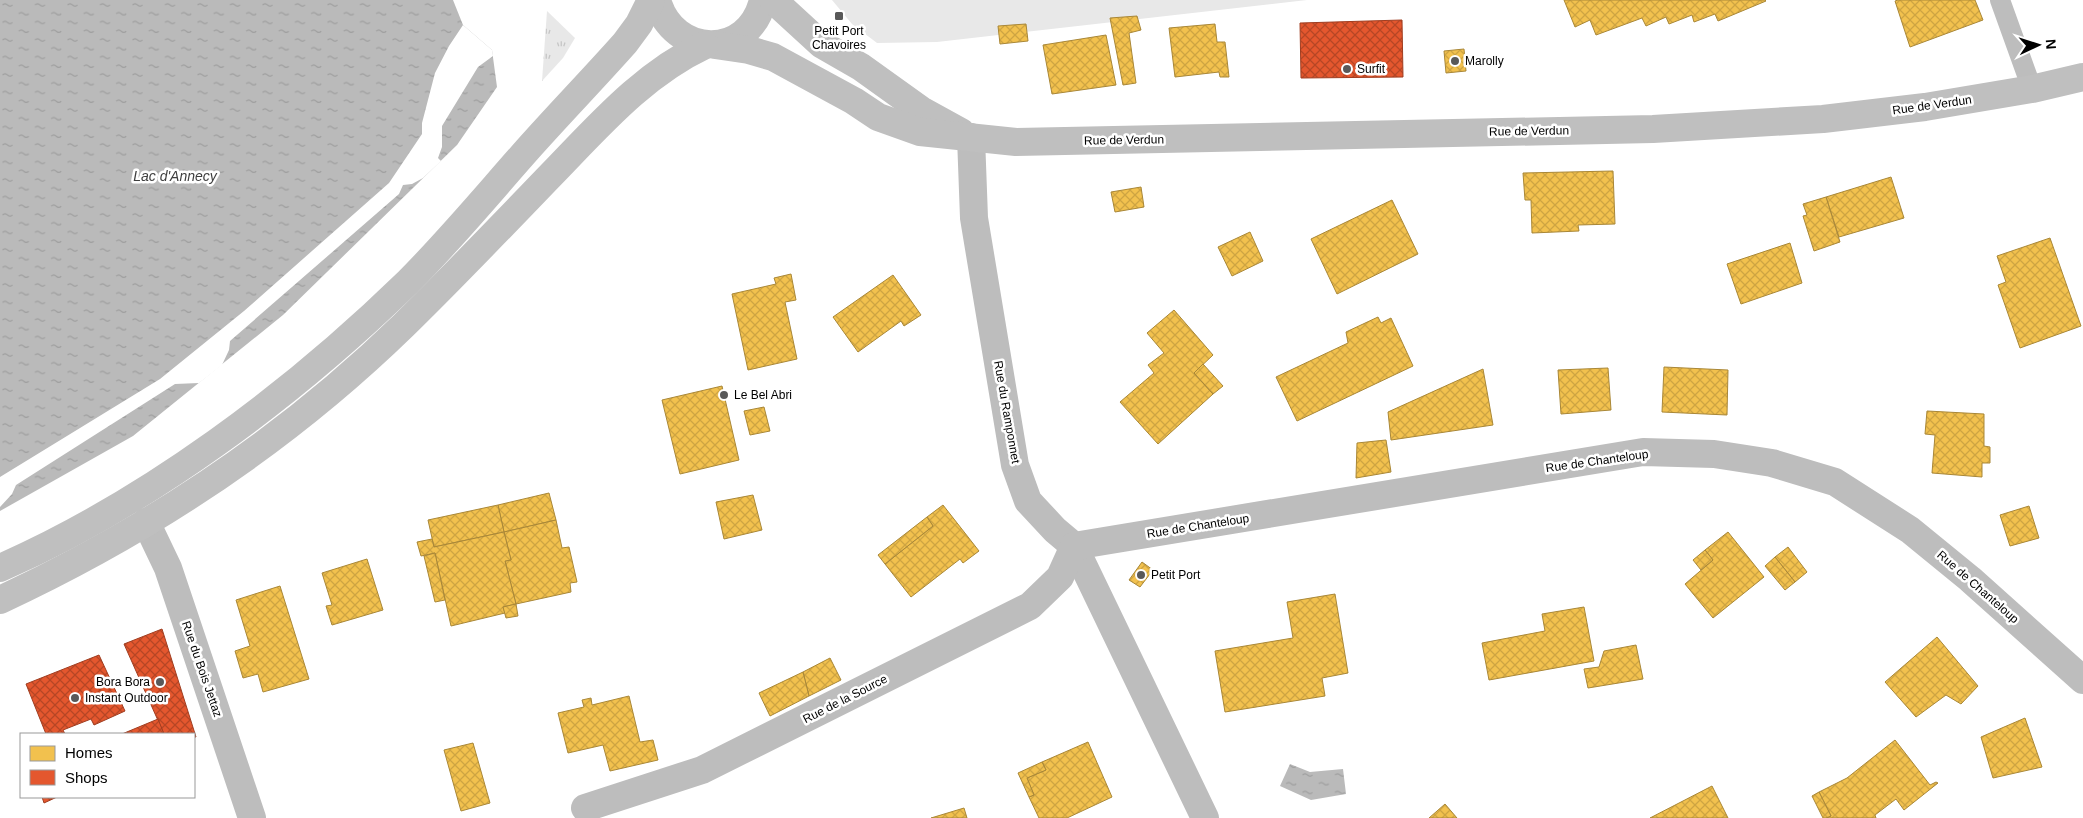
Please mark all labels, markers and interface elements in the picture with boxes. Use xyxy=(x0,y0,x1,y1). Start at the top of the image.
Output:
marker: Petit Port Chavoires xyxy=(833,10,845,22)
north arrow xyxy=(2013,20,2063,70)
place label: Petit Port Chavoires xyxy=(812,24,866,52)
text: N xyxy=(2043,38,2059,50)
place label: Marolly xyxy=(1465,54,1504,68)
marker: Marolly xyxy=(1449,55,1461,67)
place label: Surfit xyxy=(1357,62,1386,76)
marker: Surfit xyxy=(1341,63,1353,75)
street label: Rue de Verdun xyxy=(1891,92,1973,118)
street label: Rue de Verdun xyxy=(1489,123,1569,139)
street label: Rue de Verdun xyxy=(1084,132,1164,148)
water label: Lac d'Annecy xyxy=(133,168,218,184)
street label: Rue du Ramponnet xyxy=(991,360,1023,465)
place label: Le Bel Abri xyxy=(734,388,792,402)
marker: Le Bel Abri xyxy=(718,389,730,401)
street label: Rue de Chanteloup xyxy=(1545,447,1649,475)
street label: Rue de Chanteloup xyxy=(1146,511,1250,541)
street label: Rue de Chanteloup xyxy=(1934,548,2022,626)
place label: Petit Port xyxy=(1151,568,1201,582)
marker: Petit Port xyxy=(1135,569,1147,581)
street label: Rue du Bois Jettaz xyxy=(179,619,225,719)
street label: Rue de la Source xyxy=(801,672,890,726)
place label: Bora Bora xyxy=(96,675,150,689)
marker: Bora Bora xyxy=(154,676,166,688)
place label: Instant Outdoor xyxy=(85,691,168,705)
marker: Instant Outdoor xyxy=(69,692,81,704)
legend xyxy=(20,733,195,798)
text: Homes xyxy=(65,744,113,761)
text: Shops xyxy=(65,769,108,786)

